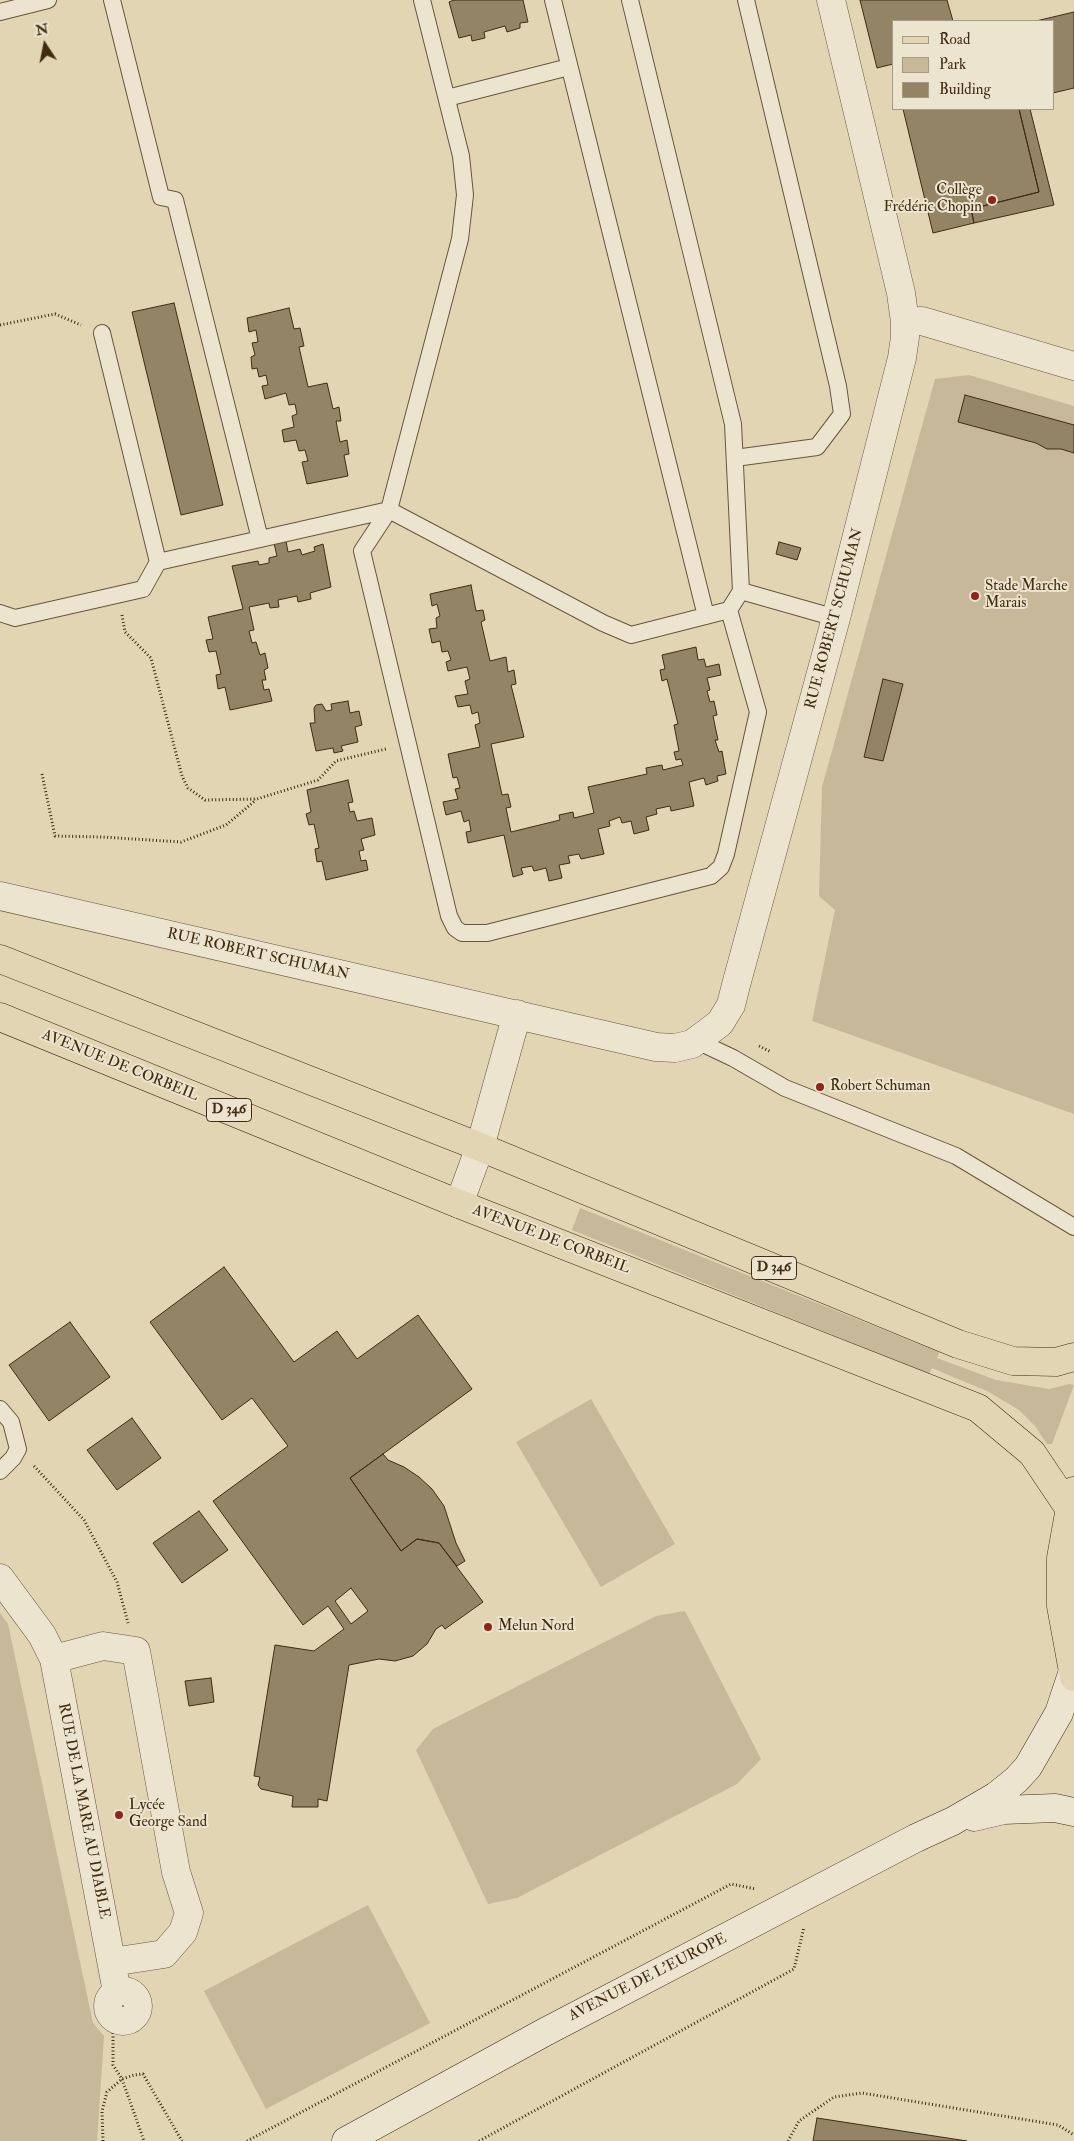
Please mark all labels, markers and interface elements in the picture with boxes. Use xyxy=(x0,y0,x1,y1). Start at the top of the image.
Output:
north arrow xyxy=(20,20,70,70)
text: N xyxy=(34,20,50,39)
legend xyxy=(892,20,1054,110)
text: Road xyxy=(939,30,970,49)
text: Park xyxy=(939,55,966,74)
text: Building xyxy=(939,80,991,99)
place label: Collège Frédéric Chopin xyxy=(883,182,982,217)
marker: Collège Frédéric Chopin xyxy=(986,194,998,206)
street label: RUE ROBERT SCHUMAN xyxy=(802,527,868,711)
place label: Stade Marche Marais xyxy=(985,578,1067,613)
marker: Stade Marche Marais xyxy=(969,590,981,602)
street label: RUE ROBERT SCHUMAN xyxy=(165,925,351,985)
street label: AVENUE DE CORBEIL xyxy=(39,1026,201,1106)
place label: Robert Schuman xyxy=(830,1078,930,1096)
marker: Robert Schuman xyxy=(814,1081,826,1093)
road number: D 346 xyxy=(206,1098,252,1122)
street label: AVENUE DE CORBEIL xyxy=(470,1202,632,1278)
road number: D 346 xyxy=(752,1256,796,1280)
place label: Melun Nord xyxy=(498,1618,574,1636)
marker: Melun Nord xyxy=(482,1621,494,1633)
street label: RUE DE LA MARE AU DIABLE xyxy=(53,1702,113,1920)
place label: Lycée George Sand xyxy=(129,1797,207,1832)
marker: Lycée George Sand xyxy=(113,1809,125,1821)
street label: AVENUE DE L'EUROPE xyxy=(566,1930,730,2026)

